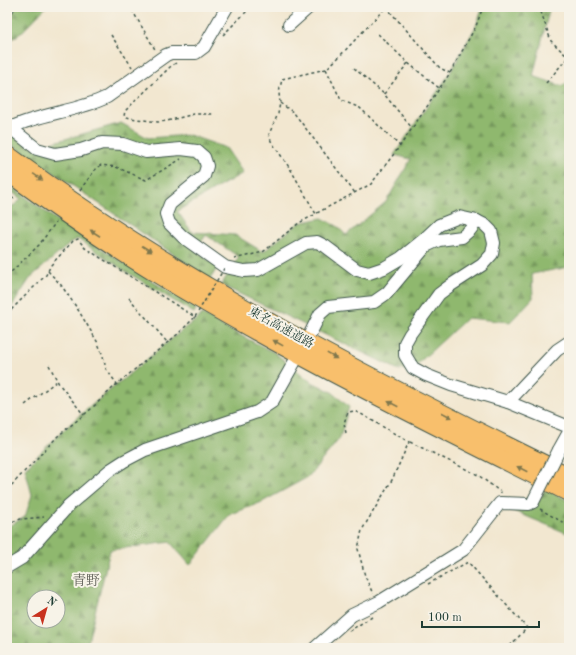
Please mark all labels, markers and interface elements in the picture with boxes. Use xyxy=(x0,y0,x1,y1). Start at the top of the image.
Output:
one-way arrow xyxy=(33,173,44,181)
one-way arrow xyxy=(90,229,100,237)
one-way arrow xyxy=(141,245,152,253)
street label: 東名高速道路 xyxy=(247,304,316,351)
one-way arrow xyxy=(273,340,284,346)
one-way arrow xyxy=(326,352,338,359)
one-way arrow xyxy=(388,400,399,407)
one-way arrow xyxy=(442,412,453,419)
one-way arrow xyxy=(516,466,527,472)
district label: 青野 xyxy=(72,573,100,588)
north arrow xyxy=(26,589,66,629)
text: N xyxy=(44,595,58,609)
scale bar xyxy=(422,603,539,629)
text: 100 m xyxy=(428,612,462,624)

